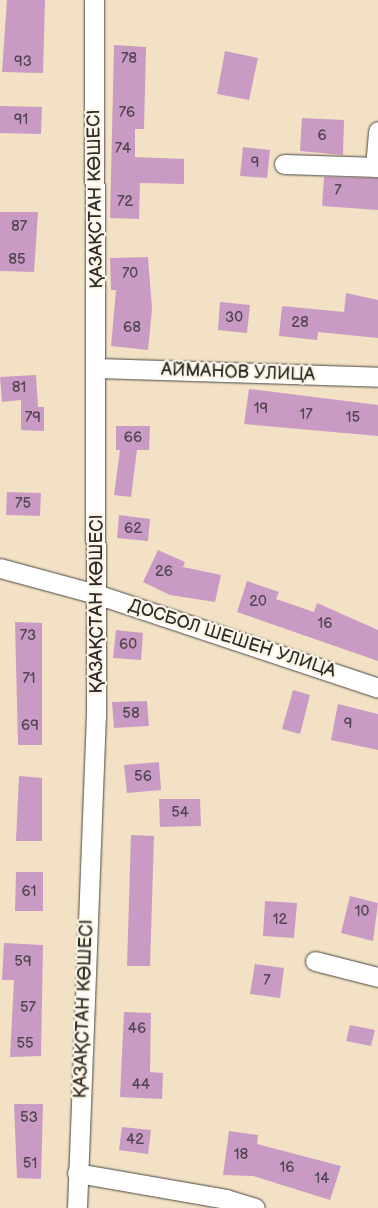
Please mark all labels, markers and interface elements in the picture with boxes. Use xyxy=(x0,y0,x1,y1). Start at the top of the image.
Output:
house number: 78 xyxy=(121,50,137,68)
house number: 93 xyxy=(14,53,32,71)
house number: 76 xyxy=(119,104,135,122)
street label: ҚАЗАҚСТАН КӨШЕСІ xyxy=(84,109,108,289)
house number: 91 xyxy=(14,111,28,129)
house number: 6 xyxy=(317,127,327,145)
house number: 74 xyxy=(115,140,131,158)
house number: 9 xyxy=(251,154,259,172)
house number: 7 xyxy=(334,182,342,200)
house number: 72 xyxy=(117,193,133,211)
house number: 87 xyxy=(11,218,27,236)
house number: 85 xyxy=(8,251,26,269)
house number: 70 xyxy=(122,265,138,283)
house number: 30 xyxy=(225,309,243,327)
house number: 28 xyxy=(291,314,309,332)
house number: 68 xyxy=(123,319,141,337)
street label: АЙМАНОВ УЛИЦА xyxy=(161,360,315,386)
house number: 81 xyxy=(12,379,26,397)
house number: 19 xyxy=(254,400,268,418)
house number: 17 xyxy=(299,406,313,424)
house number: 79 xyxy=(25,409,41,427)
house number: 15 xyxy=(346,409,360,427)
house number: 66 xyxy=(124,429,142,447)
house number: 75 xyxy=(15,495,31,513)
street label: ҚАЗАҚСТАН КӨШЕСІ xyxy=(86,514,108,694)
house number: 62 xyxy=(124,520,142,538)
house number: 26 xyxy=(155,563,173,581)
house number: 20 xyxy=(249,593,267,611)
street label: ДОСБОЛ ШЕШЕН УЛИЦА xyxy=(126,595,338,683)
house number: 16 xyxy=(318,615,332,633)
house number: 73 xyxy=(20,627,36,645)
house number: 60 xyxy=(119,636,137,654)
house number: 71 xyxy=(22,670,36,688)
house number: 58 xyxy=(122,705,140,723)
house number: 9 xyxy=(344,715,352,733)
house number: 69 xyxy=(21,717,39,735)
house number: 56 xyxy=(134,768,152,786)
house number: 54 xyxy=(171,804,189,822)
house number: 61 xyxy=(22,883,36,901)
house number: 10 xyxy=(355,903,369,921)
house number: 12 xyxy=(273,911,287,929)
street label: ҚАЗАҚСТАН КӨШЕСІ xyxy=(70,919,98,1099)
house number: 59 xyxy=(14,953,32,971)
house number: 7 xyxy=(263,972,271,990)
house number: 57 xyxy=(20,999,36,1017)
house number: 46 xyxy=(128,1020,146,1038)
house number: 55 xyxy=(16,1035,34,1053)
house number: 44 xyxy=(132,1076,150,1094)
house number: 53 xyxy=(20,1109,38,1127)
house number: 42 xyxy=(126,1131,144,1149)
house number: 18 xyxy=(234,1146,248,1164)
house number: 51 xyxy=(23,1155,37,1173)
house number: 16 xyxy=(280,1159,294,1177)
house number: 14 xyxy=(315,1170,329,1188)

